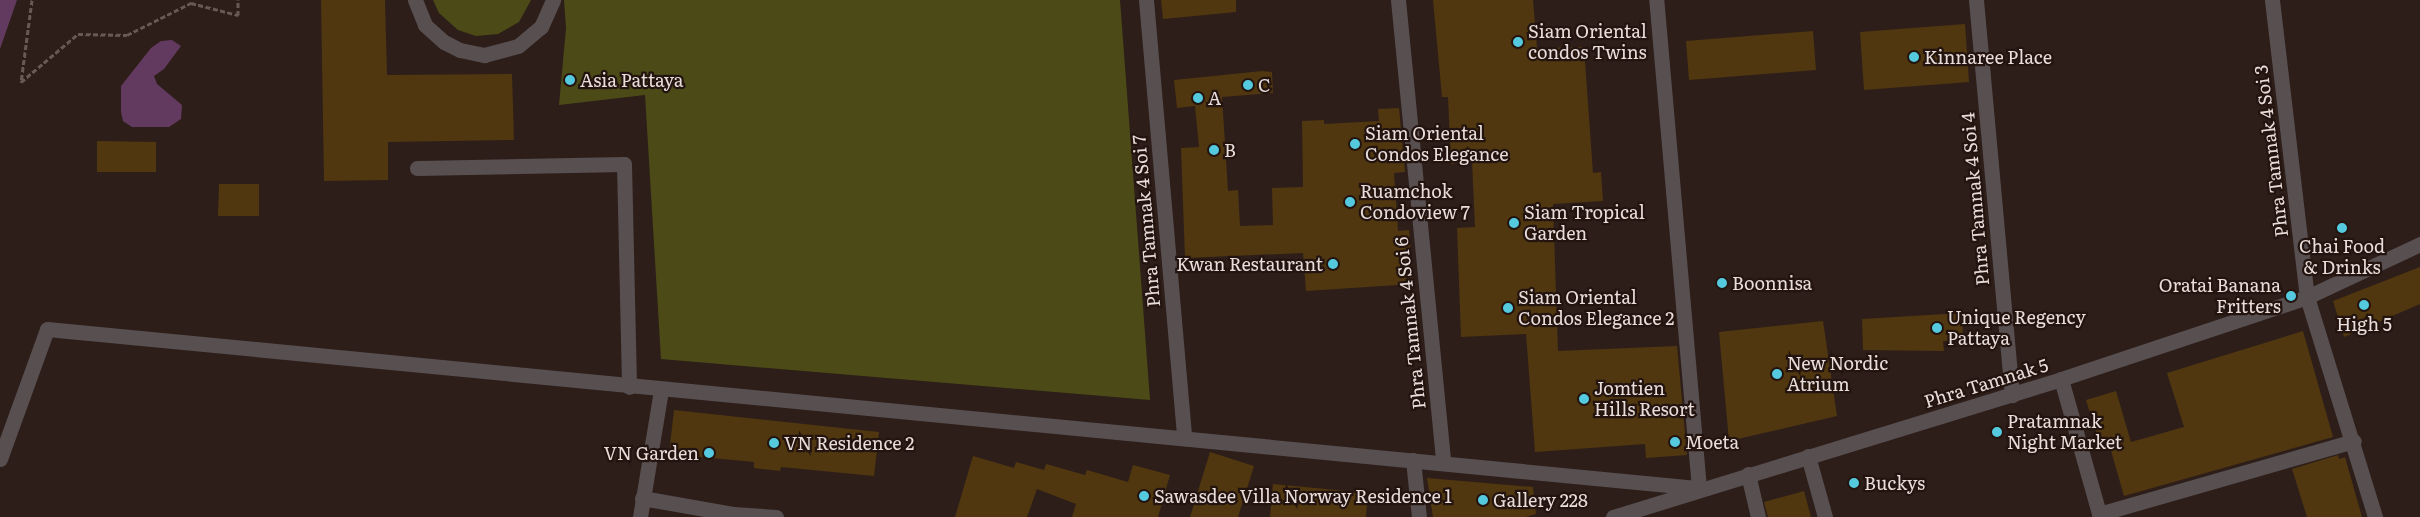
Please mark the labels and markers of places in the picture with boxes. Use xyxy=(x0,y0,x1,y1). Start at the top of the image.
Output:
place label: Siam Oriental condos Twins xyxy=(1528,21,1647,64)
marker: Siam Oriental condos Twins xyxy=(1512,36,1524,48)
place label: Kinnaree Place xyxy=(1924,46,2052,68)
marker: Kinnaree Place xyxy=(1908,51,1920,63)
place label: Asia Pattaya xyxy=(580,69,684,91)
marker: Asia Pattaya xyxy=(564,74,576,86)
place label: C xyxy=(1258,74,1271,96)
marker: C xyxy=(1242,79,1254,91)
place label: A xyxy=(1208,87,1221,109)
marker: A xyxy=(1192,92,1204,104)
place label: Siam Oriental Condos Elegance xyxy=(1365,123,1509,166)
marker: Siam Oriental Condos Elegance xyxy=(1349,138,1361,150)
place label: B xyxy=(1224,139,1236,161)
marker: B xyxy=(1208,144,1220,156)
place label: Ruamchok Condoview 7 xyxy=(1360,181,1470,223)
marker: Ruamchok Condoview 7 xyxy=(1344,196,1356,208)
place label: Siam Tropical Garden xyxy=(1524,202,1645,244)
marker: Siam Tropical Garden xyxy=(1508,217,1520,229)
marker: Chai Food & Drinks xyxy=(2336,222,2348,234)
place label: Chai Food & Drinks xyxy=(2299,236,2385,278)
place label: Kwan Restaurant xyxy=(1176,253,1323,275)
marker: Kwan Restaurant xyxy=(1327,258,1339,270)
place label: Boonnisa xyxy=(1732,272,1812,294)
place label: Oratai Banana Fritters xyxy=(2159,275,2281,318)
marker: Boonnisa xyxy=(1716,277,1728,289)
place label: Siam Oriental Condos Elegance 2 xyxy=(1518,287,1674,330)
marker: Oratai Banana Fritters xyxy=(2285,290,2297,302)
marker: High 5 xyxy=(2358,299,2370,311)
marker: Siam Oriental Condos Elegance 2 xyxy=(1502,302,1514,314)
place label: Unique Regency Pattaya xyxy=(1947,307,2086,350)
place label: High 5 xyxy=(2336,313,2392,335)
marker: Unique Regency Pattaya xyxy=(1931,322,1943,334)
place label: New Nordic Atrium xyxy=(1787,353,1888,396)
marker: New Nordic Atrium xyxy=(1771,368,1783,380)
place label: Jomtien Hills Resort xyxy=(1594,378,1695,420)
marker: Jomtien Hills Resort xyxy=(1578,393,1590,405)
place label: Pratamnak Night Market xyxy=(2007,411,2122,454)
marker: Pratamnak Night Market xyxy=(1991,426,2003,438)
place label: Moeta xyxy=(1685,431,1739,453)
place label: VN Residence 2 xyxy=(784,432,914,454)
marker: Moeta xyxy=(1669,436,1681,448)
marker: VN Residence 2 xyxy=(768,437,780,449)
place label: VN Garden xyxy=(604,442,699,464)
marker: VN Garden xyxy=(703,447,715,459)
place label: Buckys xyxy=(1864,472,1925,494)
marker: Buckys xyxy=(1848,477,1860,489)
place label: Sawasdee Villa Norway Residence 1 xyxy=(1154,485,1452,507)
place label: Gallery 228 xyxy=(1493,489,1588,511)
marker: Sawasdee Villa Norway Residence 1 xyxy=(1138,490,1150,502)
marker: Gallery 228 xyxy=(1477,494,1489,506)

